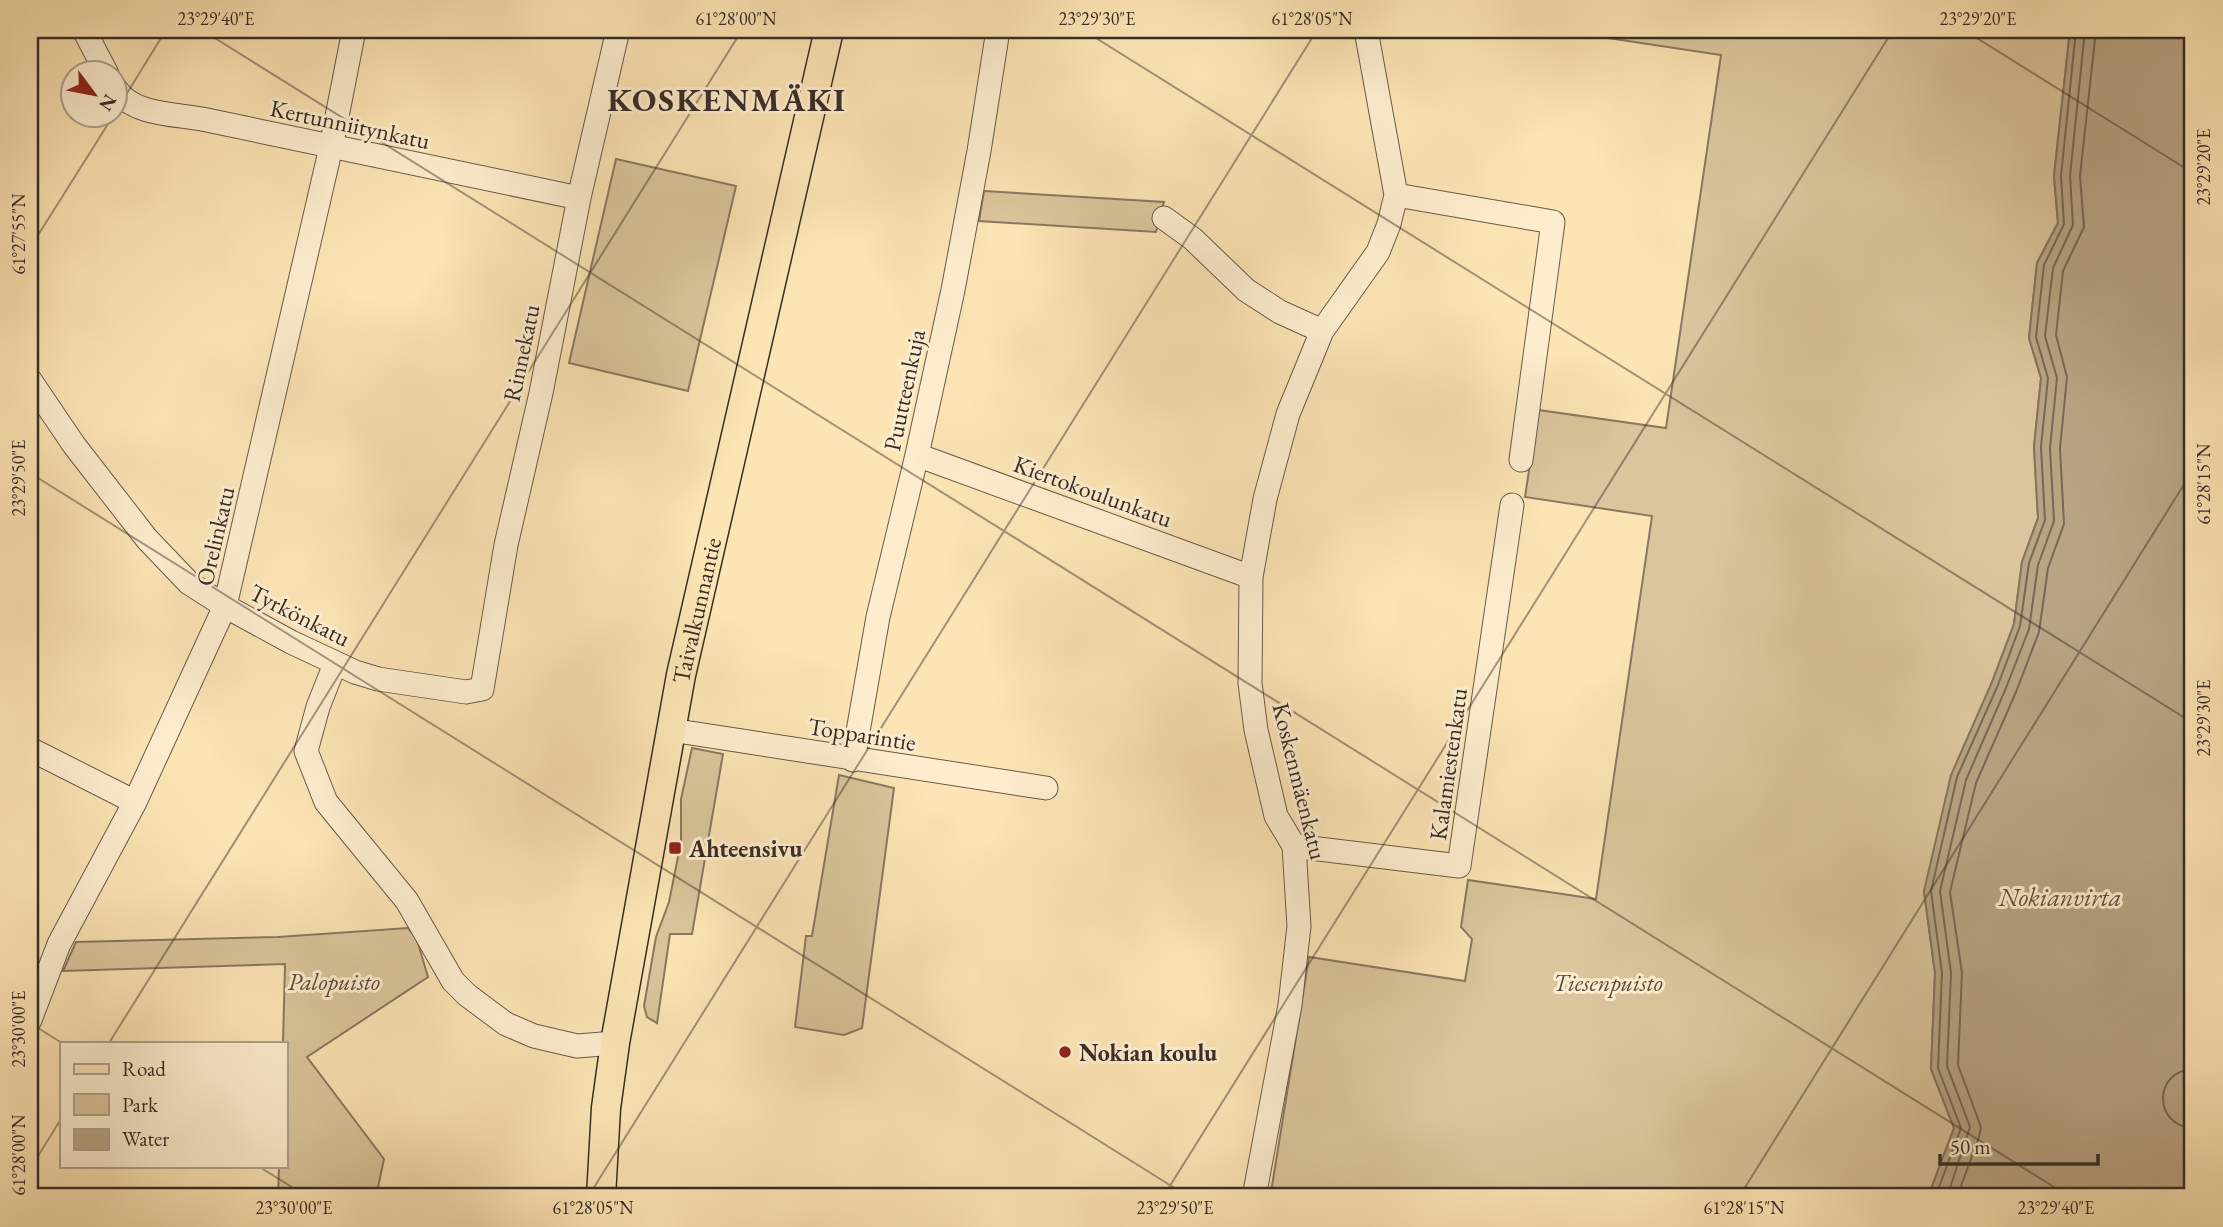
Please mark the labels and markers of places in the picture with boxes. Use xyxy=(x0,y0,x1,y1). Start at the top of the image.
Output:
place label: Ahteensivu xyxy=(688,833,803,864)
marker: Ahteensivu xyxy=(667,840,683,856)
place label: Nokian koulu xyxy=(1079,1037,1218,1068)
marker: Nokian koulu xyxy=(1057,1044,1073,1060)

